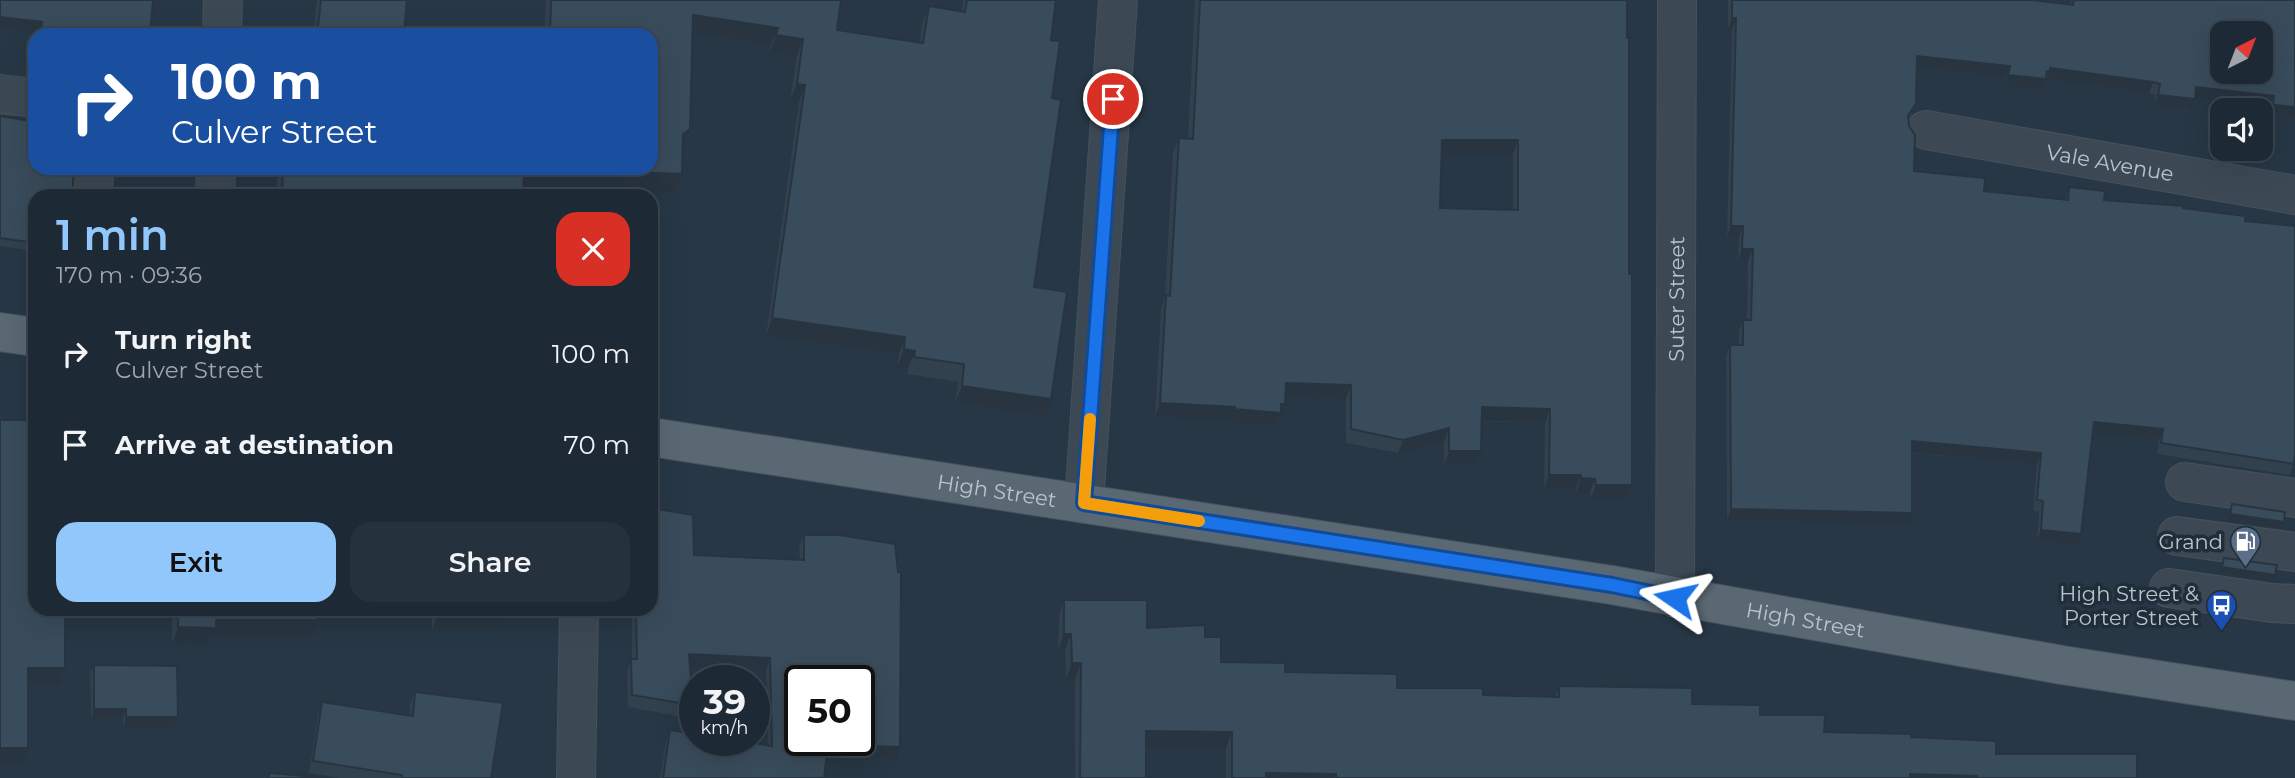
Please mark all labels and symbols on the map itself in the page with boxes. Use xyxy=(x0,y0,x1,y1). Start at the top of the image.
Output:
north arrow xyxy=(2210,21,2273,84)
pin xyxy=(1083,69,1143,129)
street label: Vale Avenue xyxy=(2044,139,2176,186)
street label: Suter Street xyxy=(1663,236,1689,362)
street label: High Street xyxy=(936,469,1058,512)
fuel station icon: Grand xyxy=(2229,524,2263,568)
place label: Grand xyxy=(2158,529,2223,554)
position arrow xyxy=(1638,561,1712,635)
place label: High Street & Porter Street xyxy=(2059,581,2199,630)
bus stop icon: High Street & Porter Street xyxy=(2205,588,2239,632)
street label: High Street xyxy=(1744,597,1867,642)
speed limit sign: 50 xyxy=(784,665,875,756)

